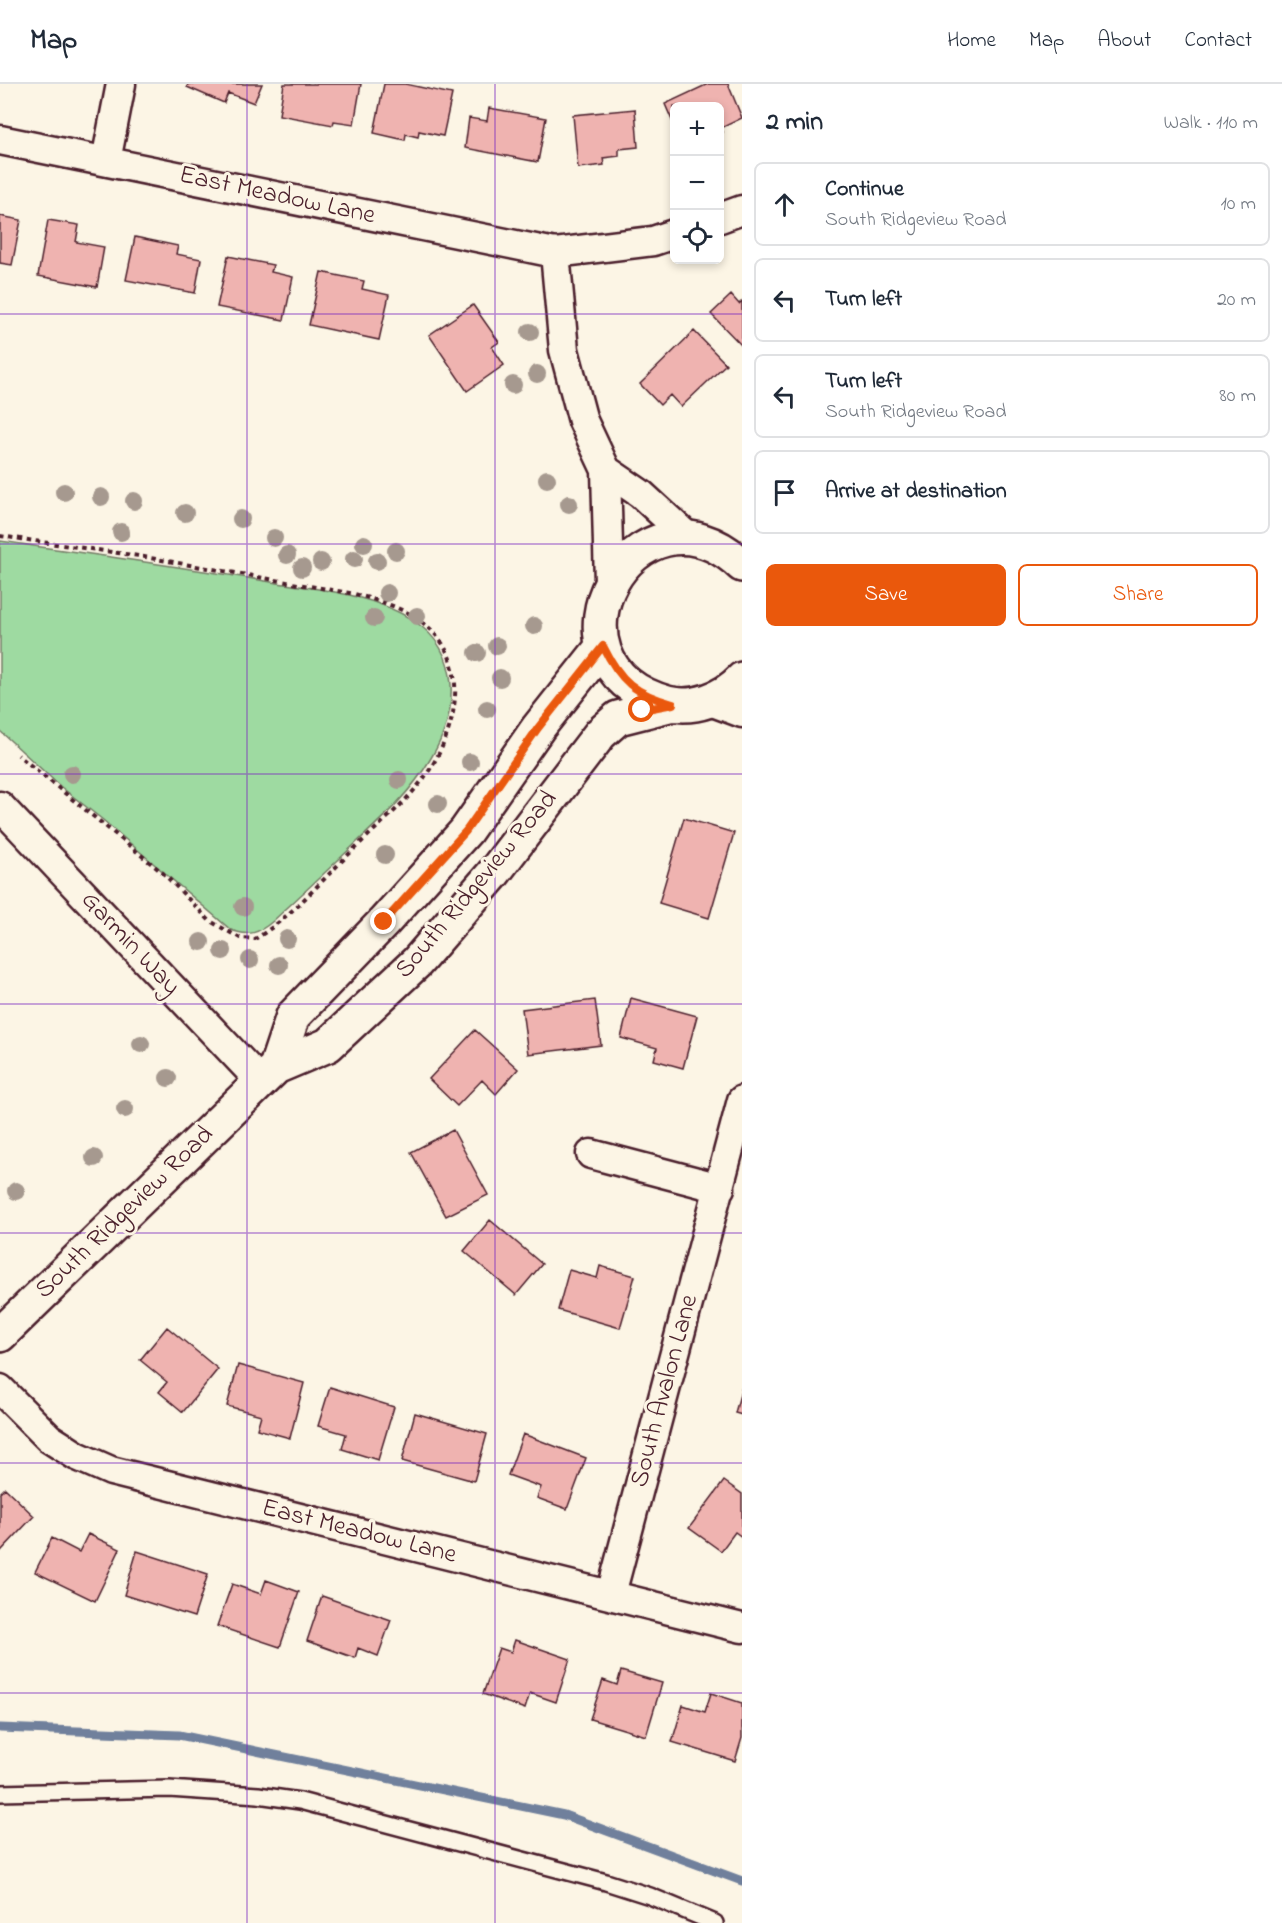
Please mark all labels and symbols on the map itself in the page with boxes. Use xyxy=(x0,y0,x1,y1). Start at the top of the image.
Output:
street label: East Meadow Lane xyxy=(175,157,379,235)
route start xyxy=(628,696,654,722)
street label: South Ridgeview Road xyxy=(387,782,568,988)
street label: Garmin Way xyxy=(71,883,189,1005)
route end xyxy=(370,908,396,934)
street label: South Ridgeview Road xyxy=(27,1117,223,1309)
street label: South Avalon Lane xyxy=(621,1290,709,1492)
street label: East Meadow Lane xyxy=(258,1489,461,1575)

